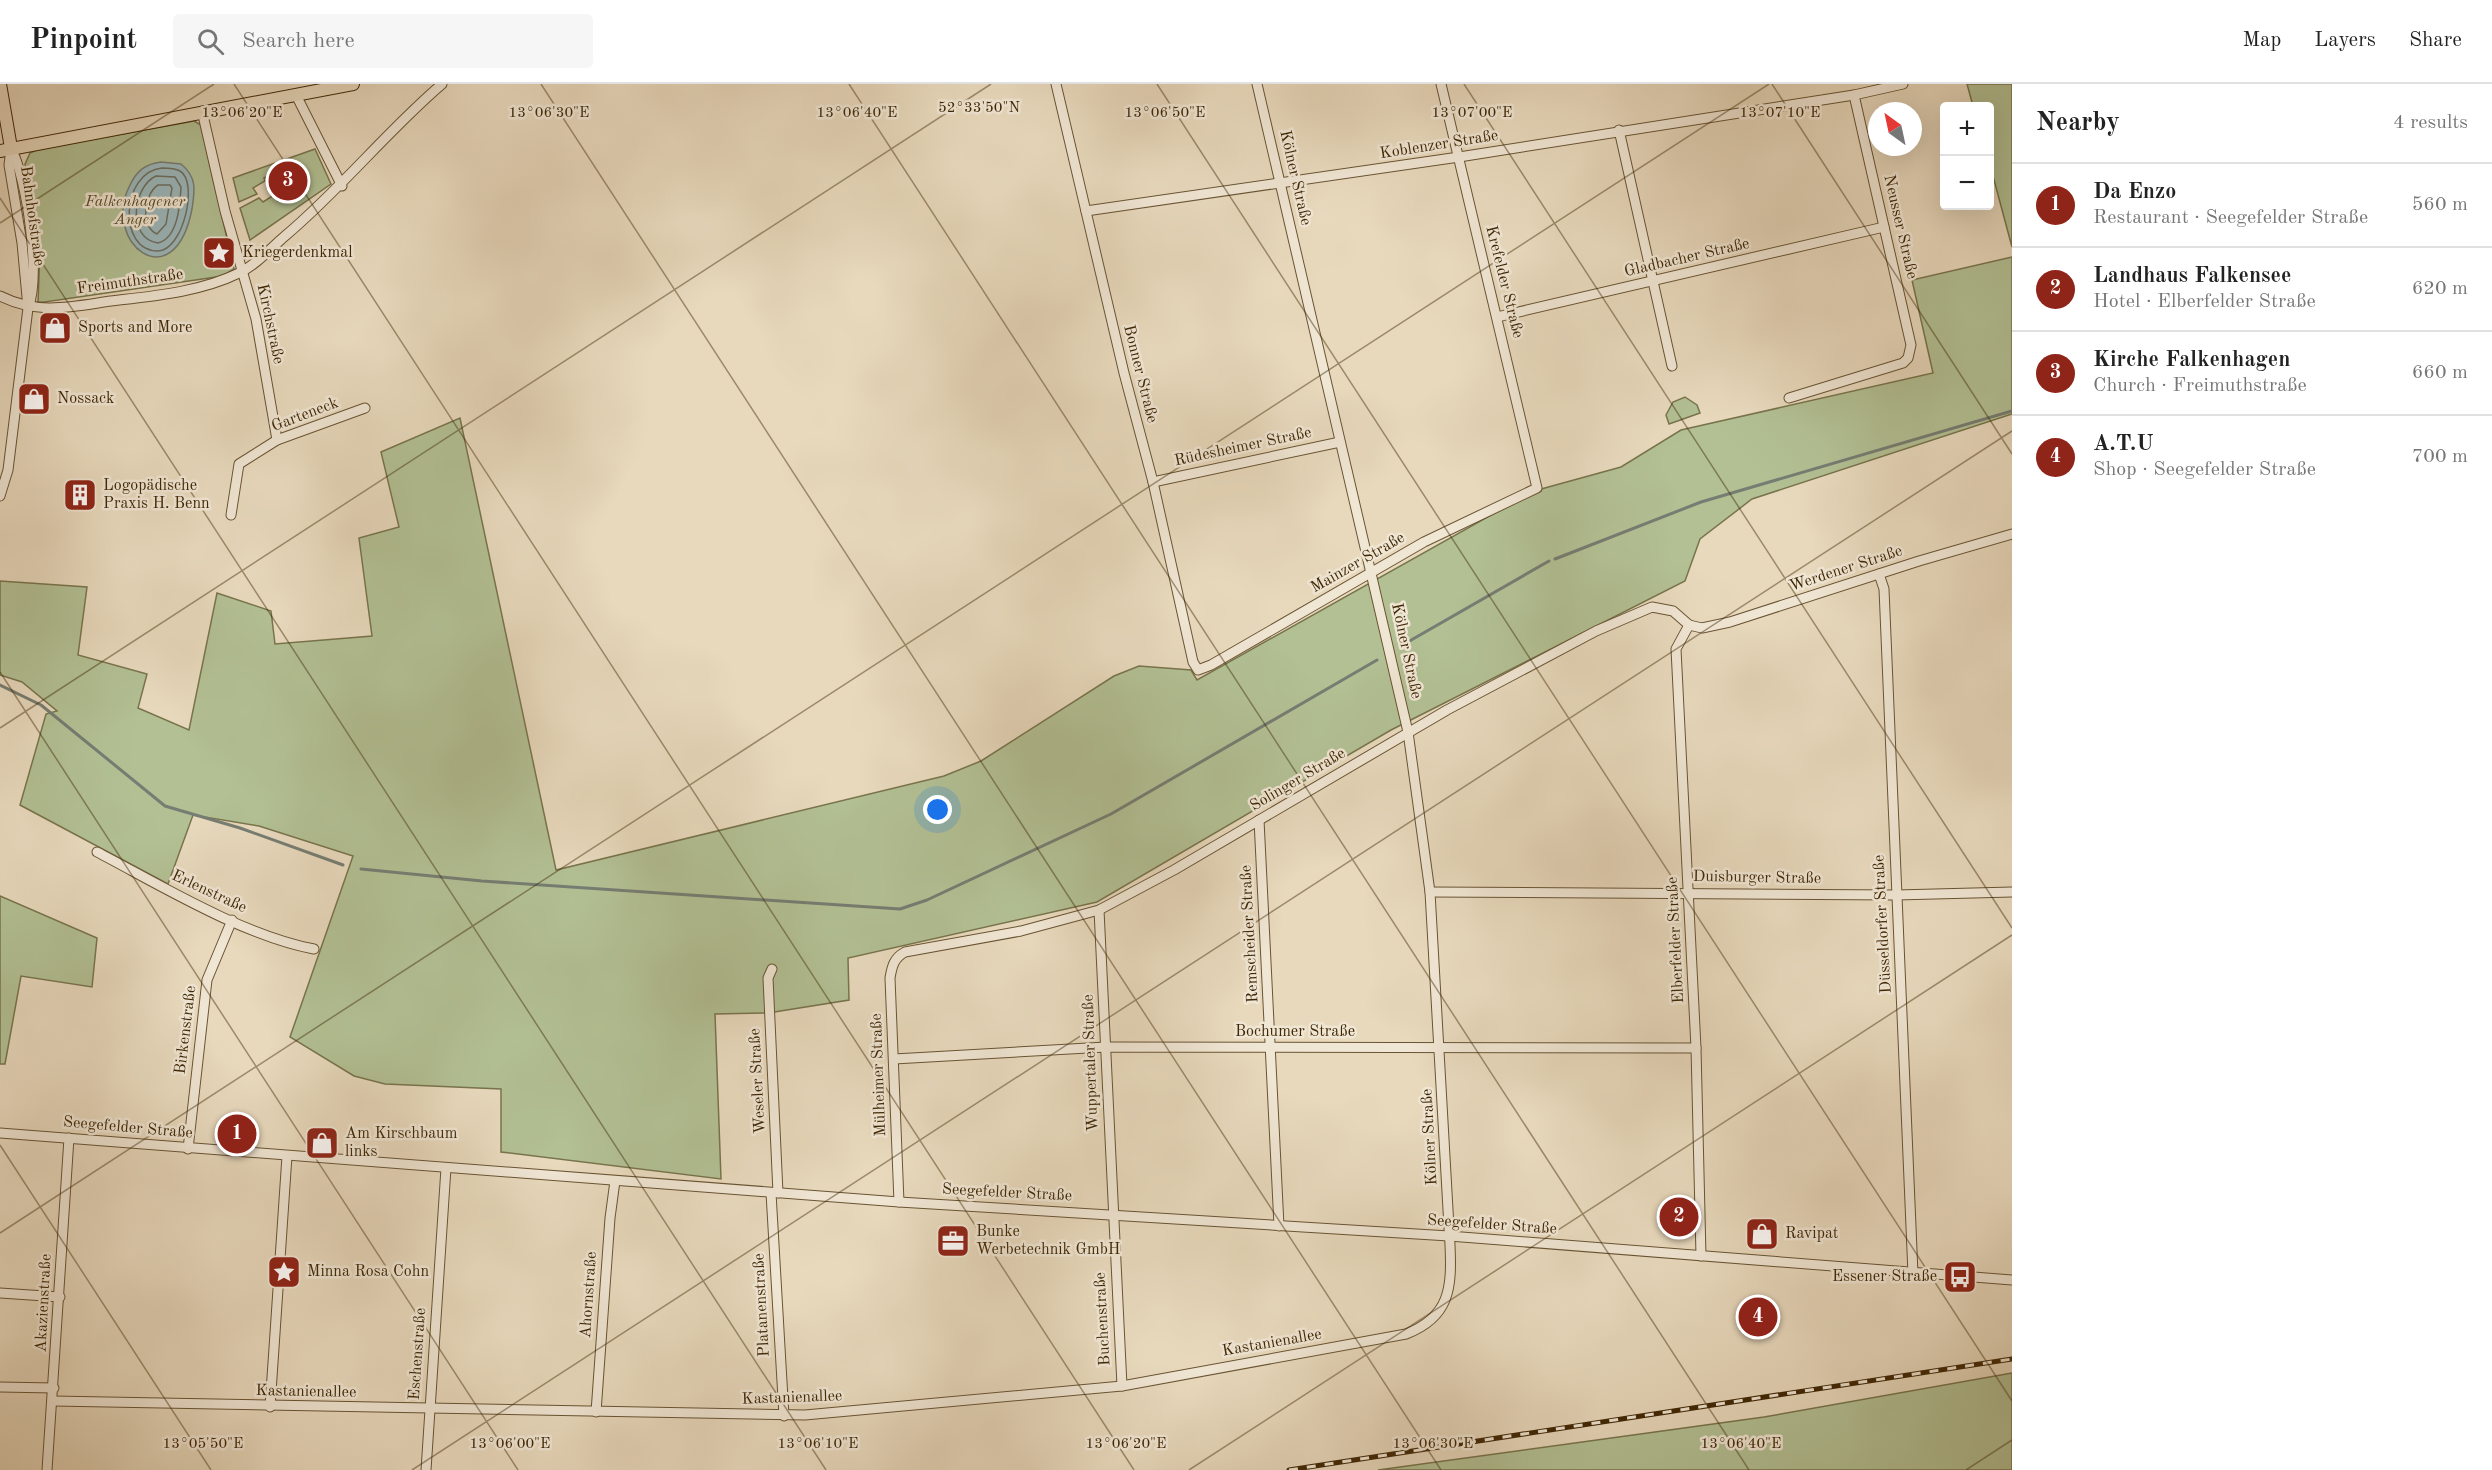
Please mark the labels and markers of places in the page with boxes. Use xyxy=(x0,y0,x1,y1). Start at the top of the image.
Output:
pin: 3 xyxy=(268,158,308,204)
place icon: Kriegerdenkmal xyxy=(201,235,237,271)
place label: Kriegerdenkmal xyxy=(242,245,353,261)
shop icon: Sports and More xyxy=(37,310,73,346)
place label: Sports and More xyxy=(78,320,192,336)
shop icon: Nossack xyxy=(16,381,52,417)
place label: Nossack xyxy=(57,391,114,407)
building icon: Logopädische Praxis H. Benn xyxy=(62,477,98,513)
place label: Logopädische Praxis H. Benn xyxy=(103,478,210,512)
pin: 1 xyxy=(218,1112,256,1156)
shop icon: Am Kirschbaum links xyxy=(304,1125,340,1161)
place label: Am Kirschbaum links xyxy=(345,1126,458,1160)
pin: 2 xyxy=(1660,1194,1698,1240)
shop icon: Ravipat xyxy=(1744,1216,1780,1252)
office icon: Bunke Werbetechnik GmbH xyxy=(935,1223,971,1259)
place label: Bunke Werbetechnik GmbH xyxy=(976,1224,1120,1258)
place label: Ravipat xyxy=(1785,1226,1839,1242)
place icon: Minna Rosa Cohn xyxy=(266,1254,302,1290)
bus stop icon: Essener Straße xyxy=(1942,1259,1978,1295)
place label: Minna Rosa Cohn xyxy=(307,1264,429,1280)
place label: Essener Straße xyxy=(1832,1269,1937,1285)
pin: 4 xyxy=(1738,1294,1778,1340)

